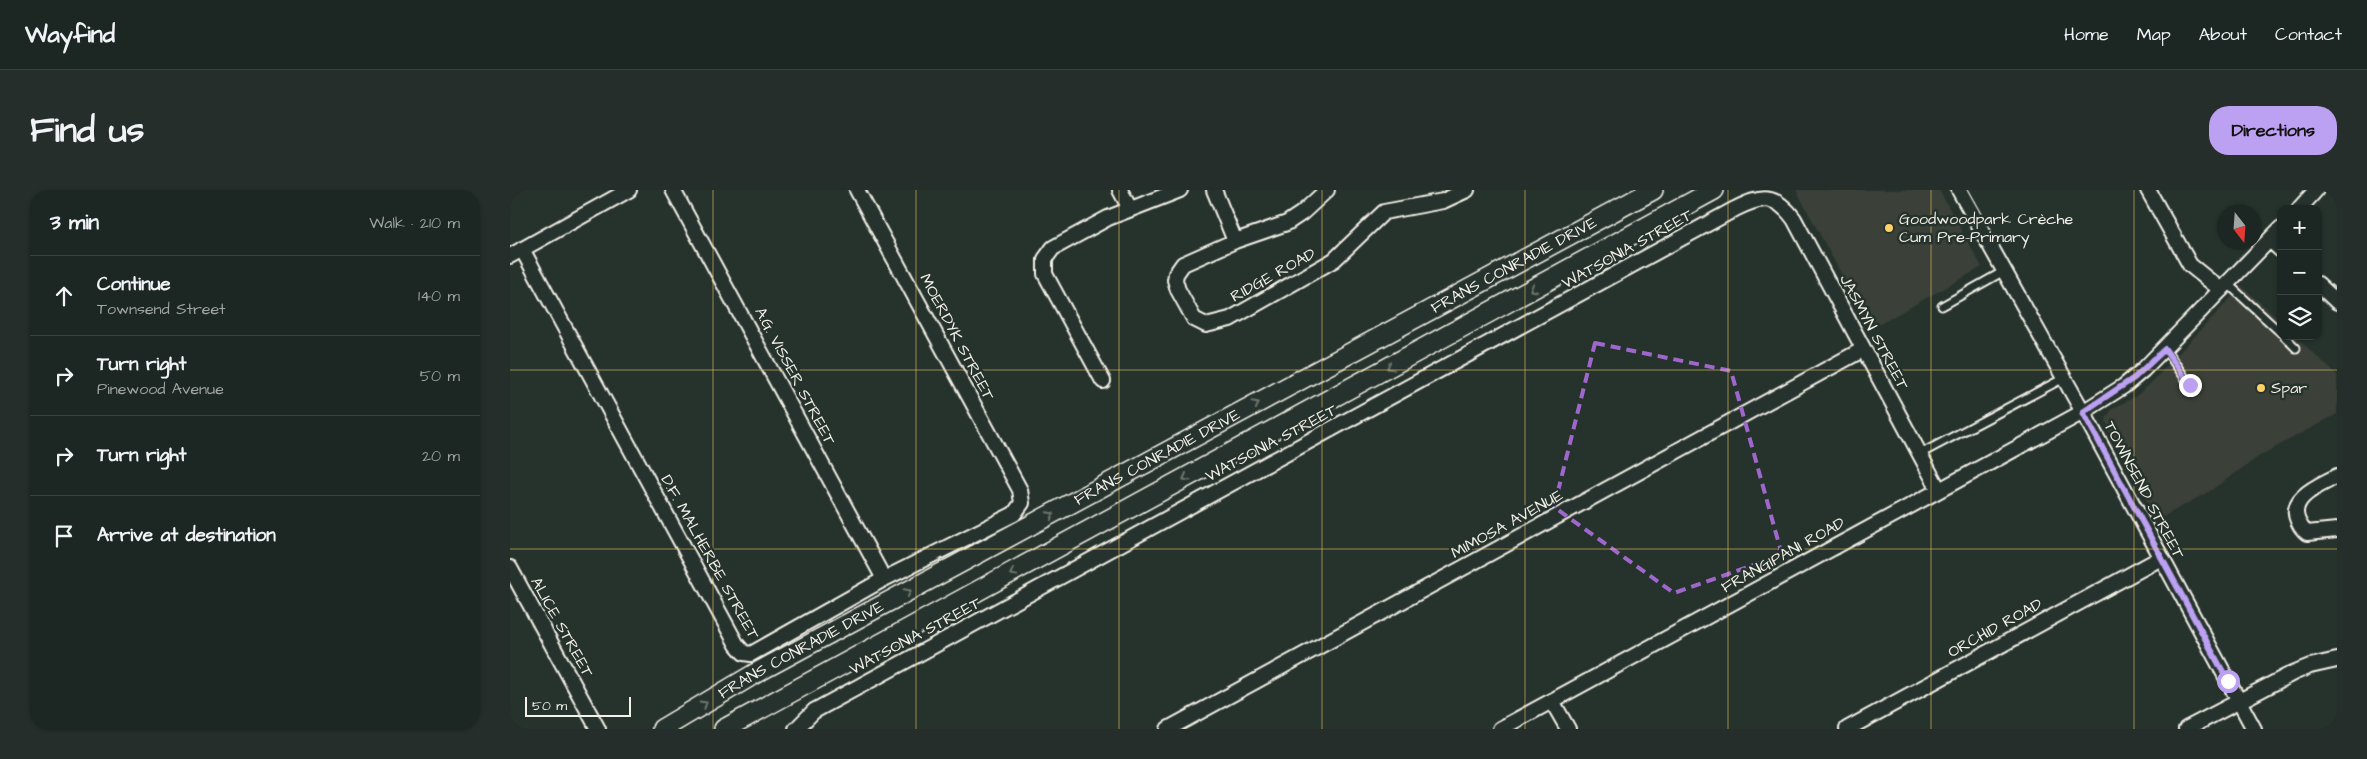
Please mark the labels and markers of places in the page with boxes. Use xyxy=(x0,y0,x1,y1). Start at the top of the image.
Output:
place label: Goodwoodpark Crèche Cum Pre-Primary xyxy=(1899,208,2073,249)
marker: Goodwoodpark Crèche Cum Pre-Primary xyxy=(1883,222,1895,234)
place label: Spar xyxy=(2271,377,2307,399)
marker: Spar xyxy=(2255,382,2267,394)

